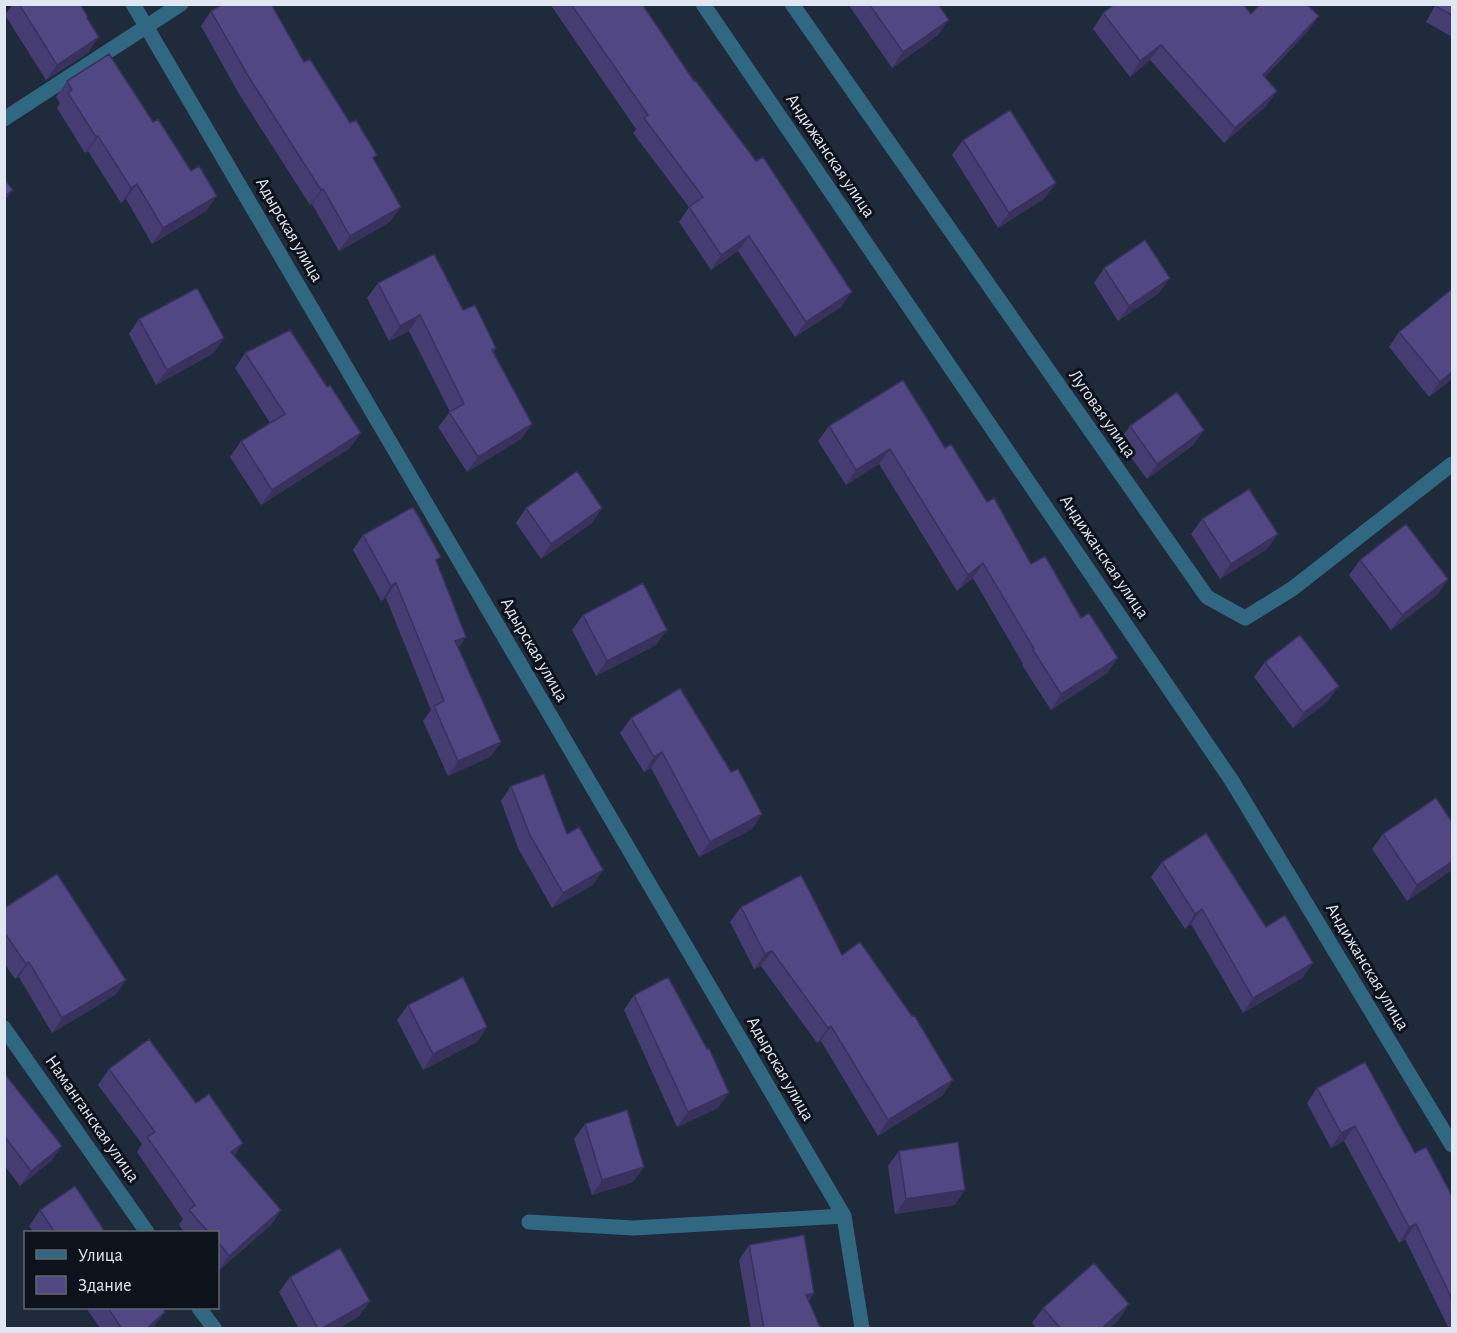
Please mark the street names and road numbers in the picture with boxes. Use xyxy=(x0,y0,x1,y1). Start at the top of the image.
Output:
street label: Андижанская улица xyxy=(782,91,878,221)
street label: Адырская улица xyxy=(252,175,326,285)
street label: Луговая улица xyxy=(1065,367,1139,461)
street label: Андижанская улица xyxy=(1056,492,1152,622)
street label: Адырская улица xyxy=(497,595,571,705)
street label: Андижанская улица xyxy=(1322,900,1412,1034)
street label: Адырская улица xyxy=(743,1014,817,1124)
street label: Наманганская улица xyxy=(42,1052,142,1186)

